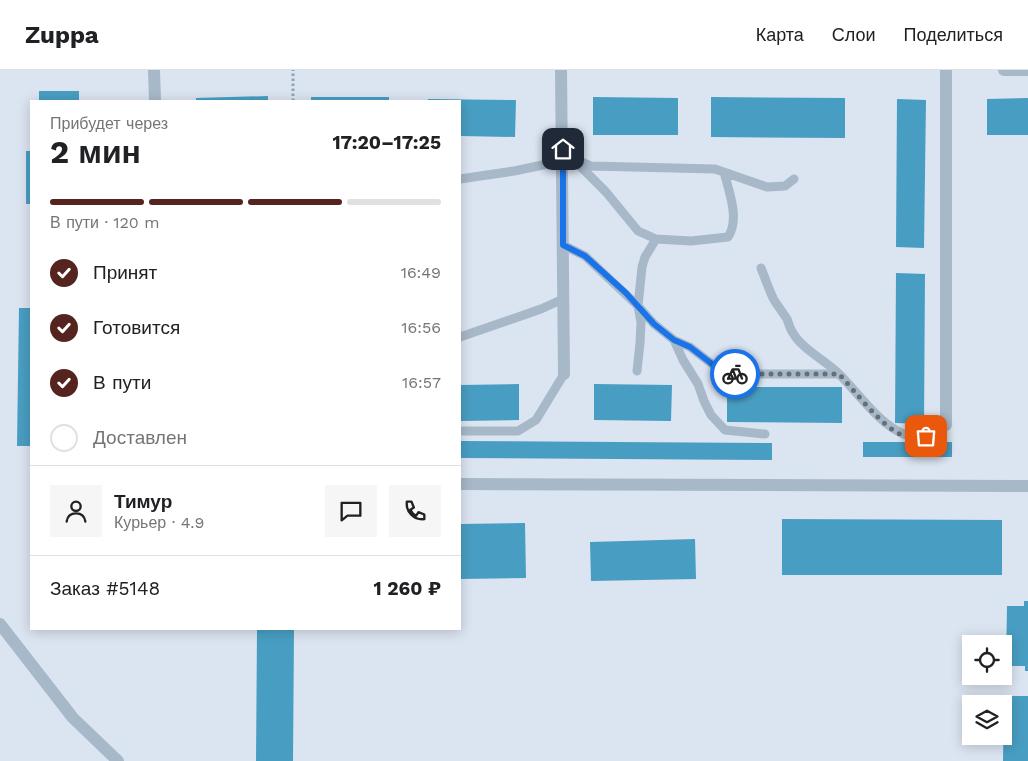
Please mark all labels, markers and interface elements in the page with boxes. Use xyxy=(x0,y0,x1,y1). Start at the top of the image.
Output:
text: Zuppa xyxy=(25,21,99,49)
text: Карта xyxy=(756,24,804,45)
text: Слои xyxy=(832,24,876,45)
text: Поделиться xyxy=(904,24,1003,45)
text: Прибудет через xyxy=(50,114,168,133)
pin xyxy=(542,128,584,170)
text: 17:20–17:25 xyxy=(332,131,441,154)
text: 2 мин xyxy=(50,133,141,171)
icon: home xyxy=(549,135,577,163)
text: В пути · 120 m xyxy=(50,213,160,232)
icon: check xyxy=(50,259,78,287)
text: Принят xyxy=(93,261,157,284)
text: 16:49 xyxy=(401,263,441,282)
icon: check xyxy=(50,314,78,342)
text: Готовится xyxy=(93,316,180,339)
text: 16:56 xyxy=(401,318,441,337)
courier xyxy=(710,349,760,399)
icon: bike xyxy=(721,360,749,388)
icon: check xyxy=(50,369,78,397)
text: В пути xyxy=(93,371,151,394)
text: 16:57 xyxy=(402,373,441,392)
pin xyxy=(905,415,947,457)
icon: bag xyxy=(912,422,940,450)
text: Доставлен xyxy=(93,426,187,449)
button: person xyxy=(50,485,102,537)
button: chat xyxy=(325,485,377,537)
button: phone xyxy=(389,485,441,537)
text: Тимур xyxy=(114,490,172,513)
text: Курьер · 4.9 xyxy=(114,513,204,532)
text: Заказ #5148 xyxy=(50,577,160,600)
text: 1 260 ₽ xyxy=(374,577,441,600)
map controls xyxy=(962,635,1012,745)
button: locate xyxy=(962,635,1012,685)
button: layers xyxy=(962,695,1012,745)

